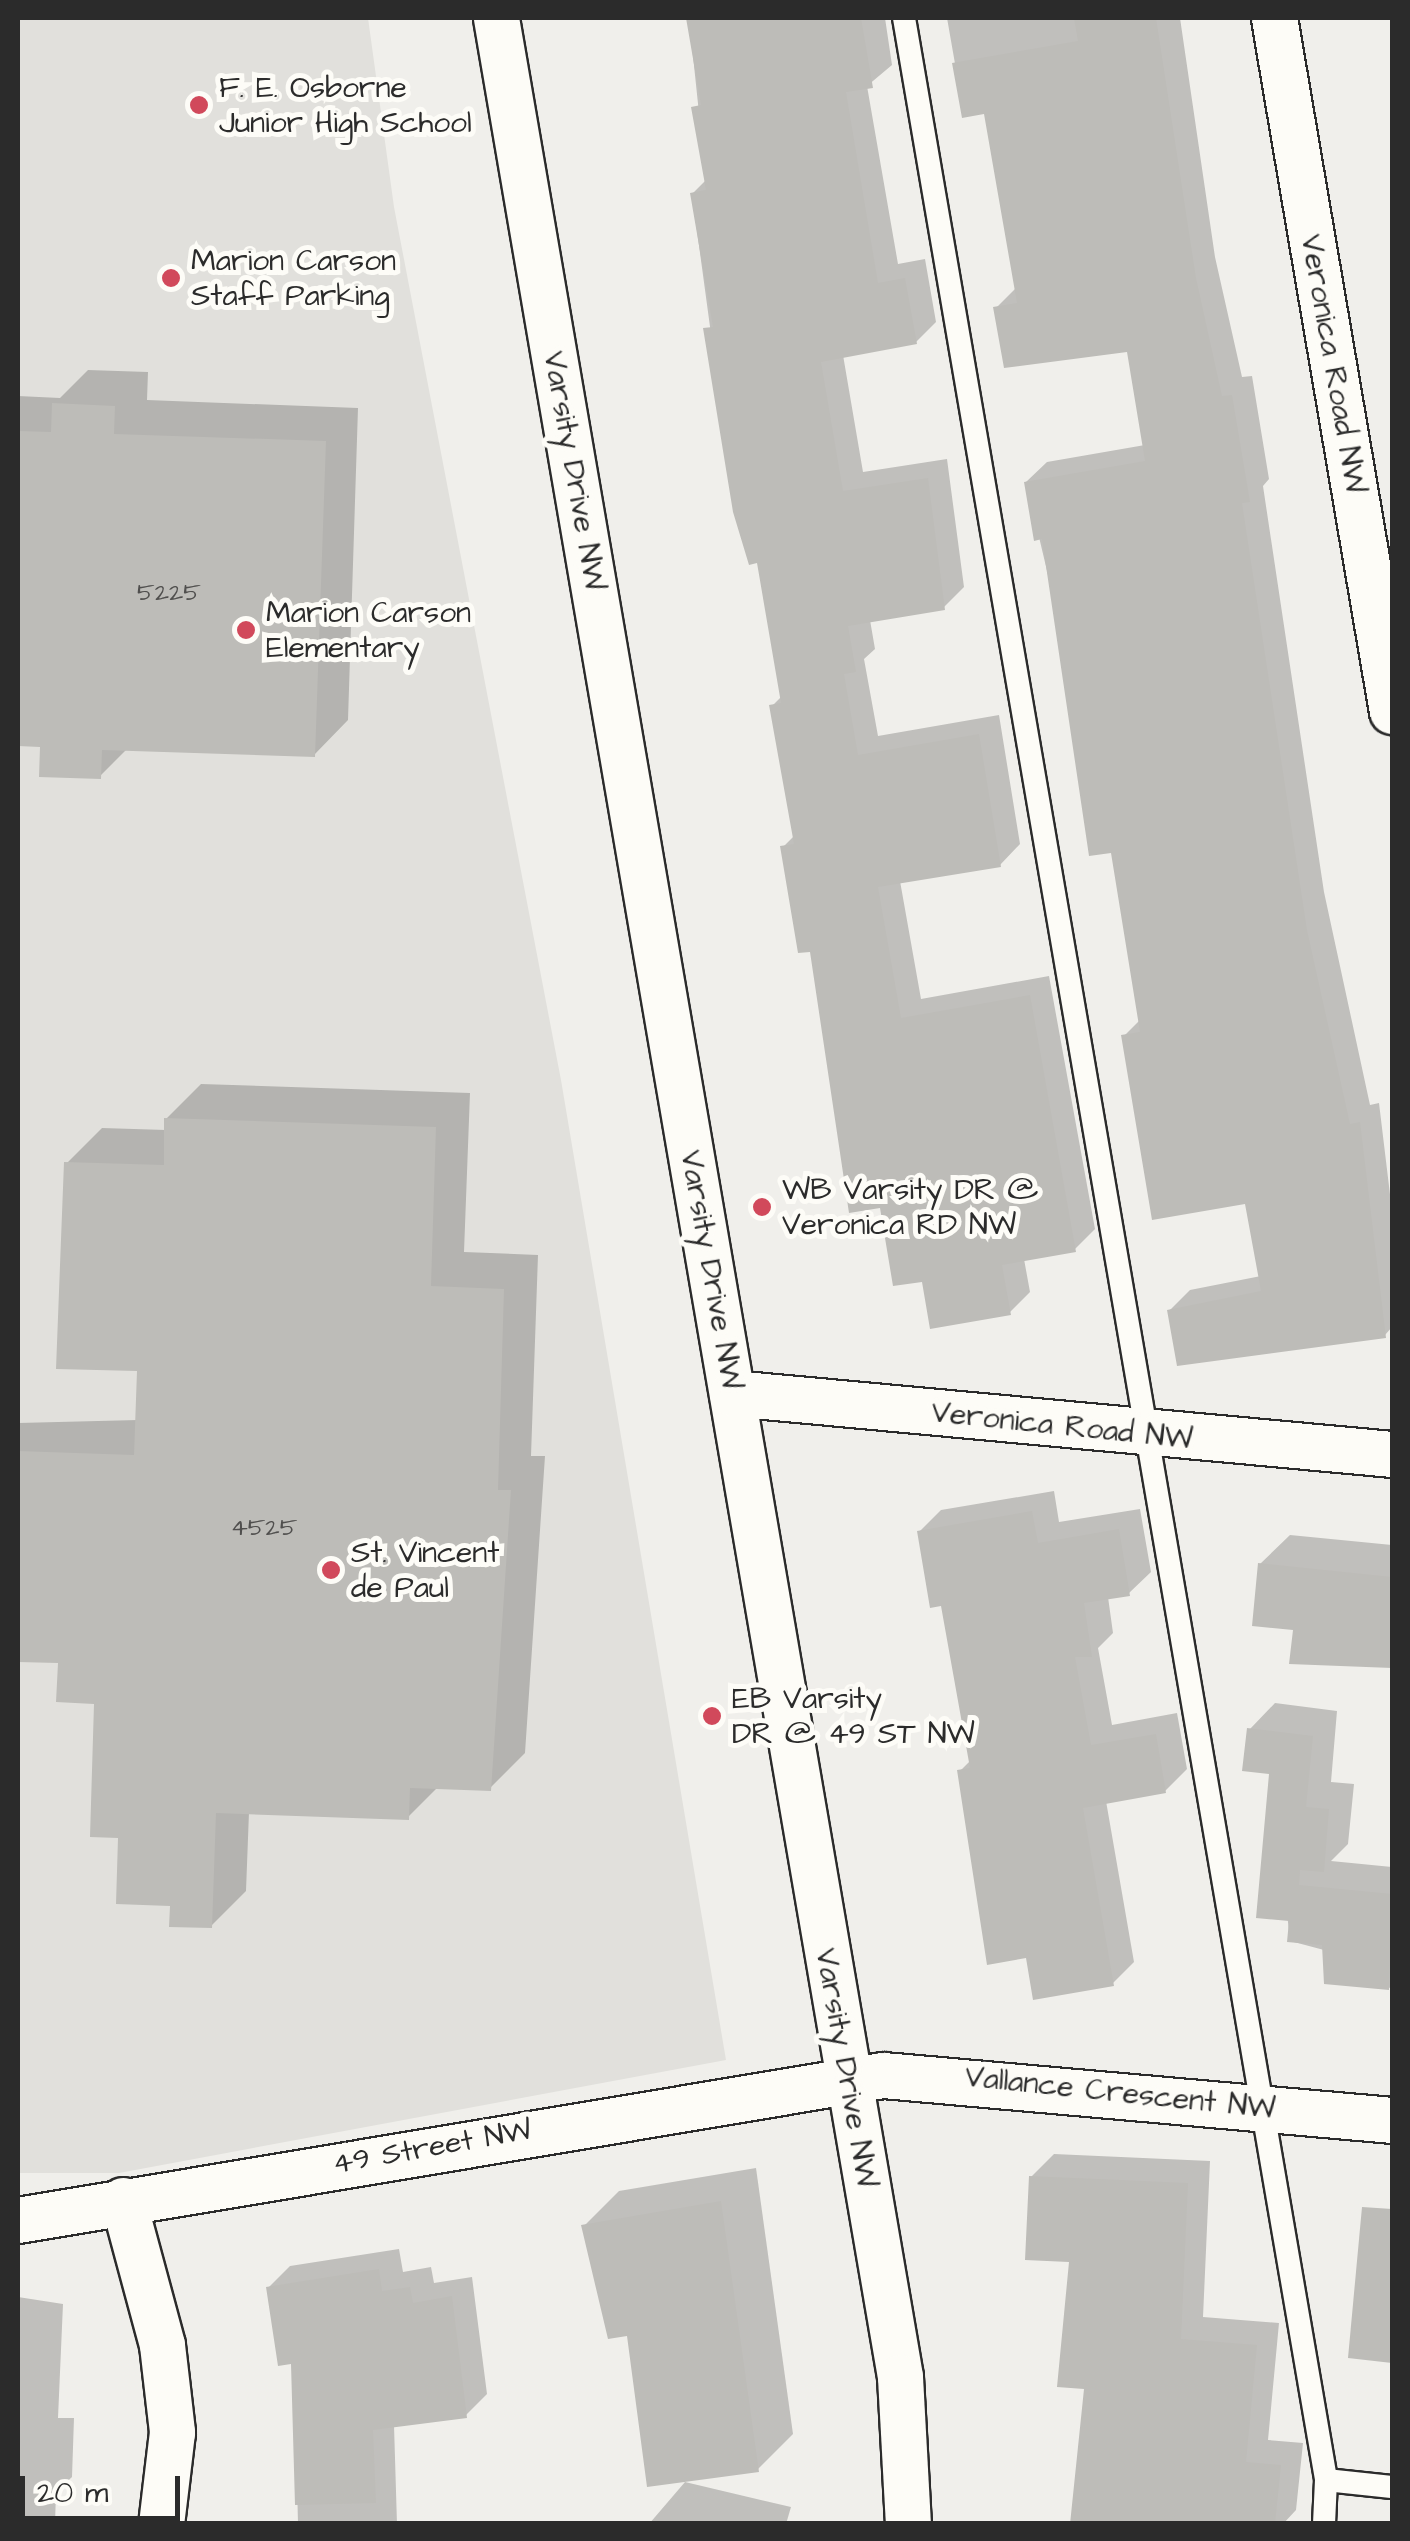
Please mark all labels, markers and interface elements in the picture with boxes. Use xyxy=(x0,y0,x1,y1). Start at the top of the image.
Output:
place label: F. E. Osborne Junior High School xyxy=(219,70,472,140)
marker: F. E. Osborne Junior High School xyxy=(188,94,210,116)
street label: Veronica Road NW xyxy=(1293,232,1373,496)
place label: Marion Carson Staff Parking xyxy=(191,243,396,314)
marker: Marion Carson Staff Parking xyxy=(160,267,182,289)
street label: Varsity Drive NW xyxy=(535,349,613,593)
house number: 5225 xyxy=(137,578,201,608)
place label: Marion Carson Elementary xyxy=(266,595,471,666)
marker: Marion Carson Elementary xyxy=(235,619,257,641)
street label: Varsity Drive NW xyxy=(672,1148,750,1392)
place label: WB Varsity DR @ Veronica RD NW xyxy=(782,1172,1039,1242)
marker: WB Varsity DR @ Veronica RD NW xyxy=(751,1196,773,1218)
street label: Veronica Road NW xyxy=(930,1394,1194,1458)
house number: 4525 xyxy=(231,1513,297,1543)
place label: St. Vincent de Paul xyxy=(351,1535,499,1606)
marker: St. Vincent de Paul xyxy=(320,1559,342,1581)
place label: EB Varsity DR @ 49 ST NW xyxy=(732,1681,975,1752)
marker: EB Varsity DR @ 49 ST NW xyxy=(701,1705,723,1727)
street label: Varsity Drive NW xyxy=(807,1946,885,2190)
street label: Vallance Crescent NW xyxy=(963,2059,1277,2127)
street label: 49 Street NW xyxy=(330,2112,534,2182)
scale bar xyxy=(25,2456,185,2518)
text: 20 m xyxy=(37,2472,108,2514)

